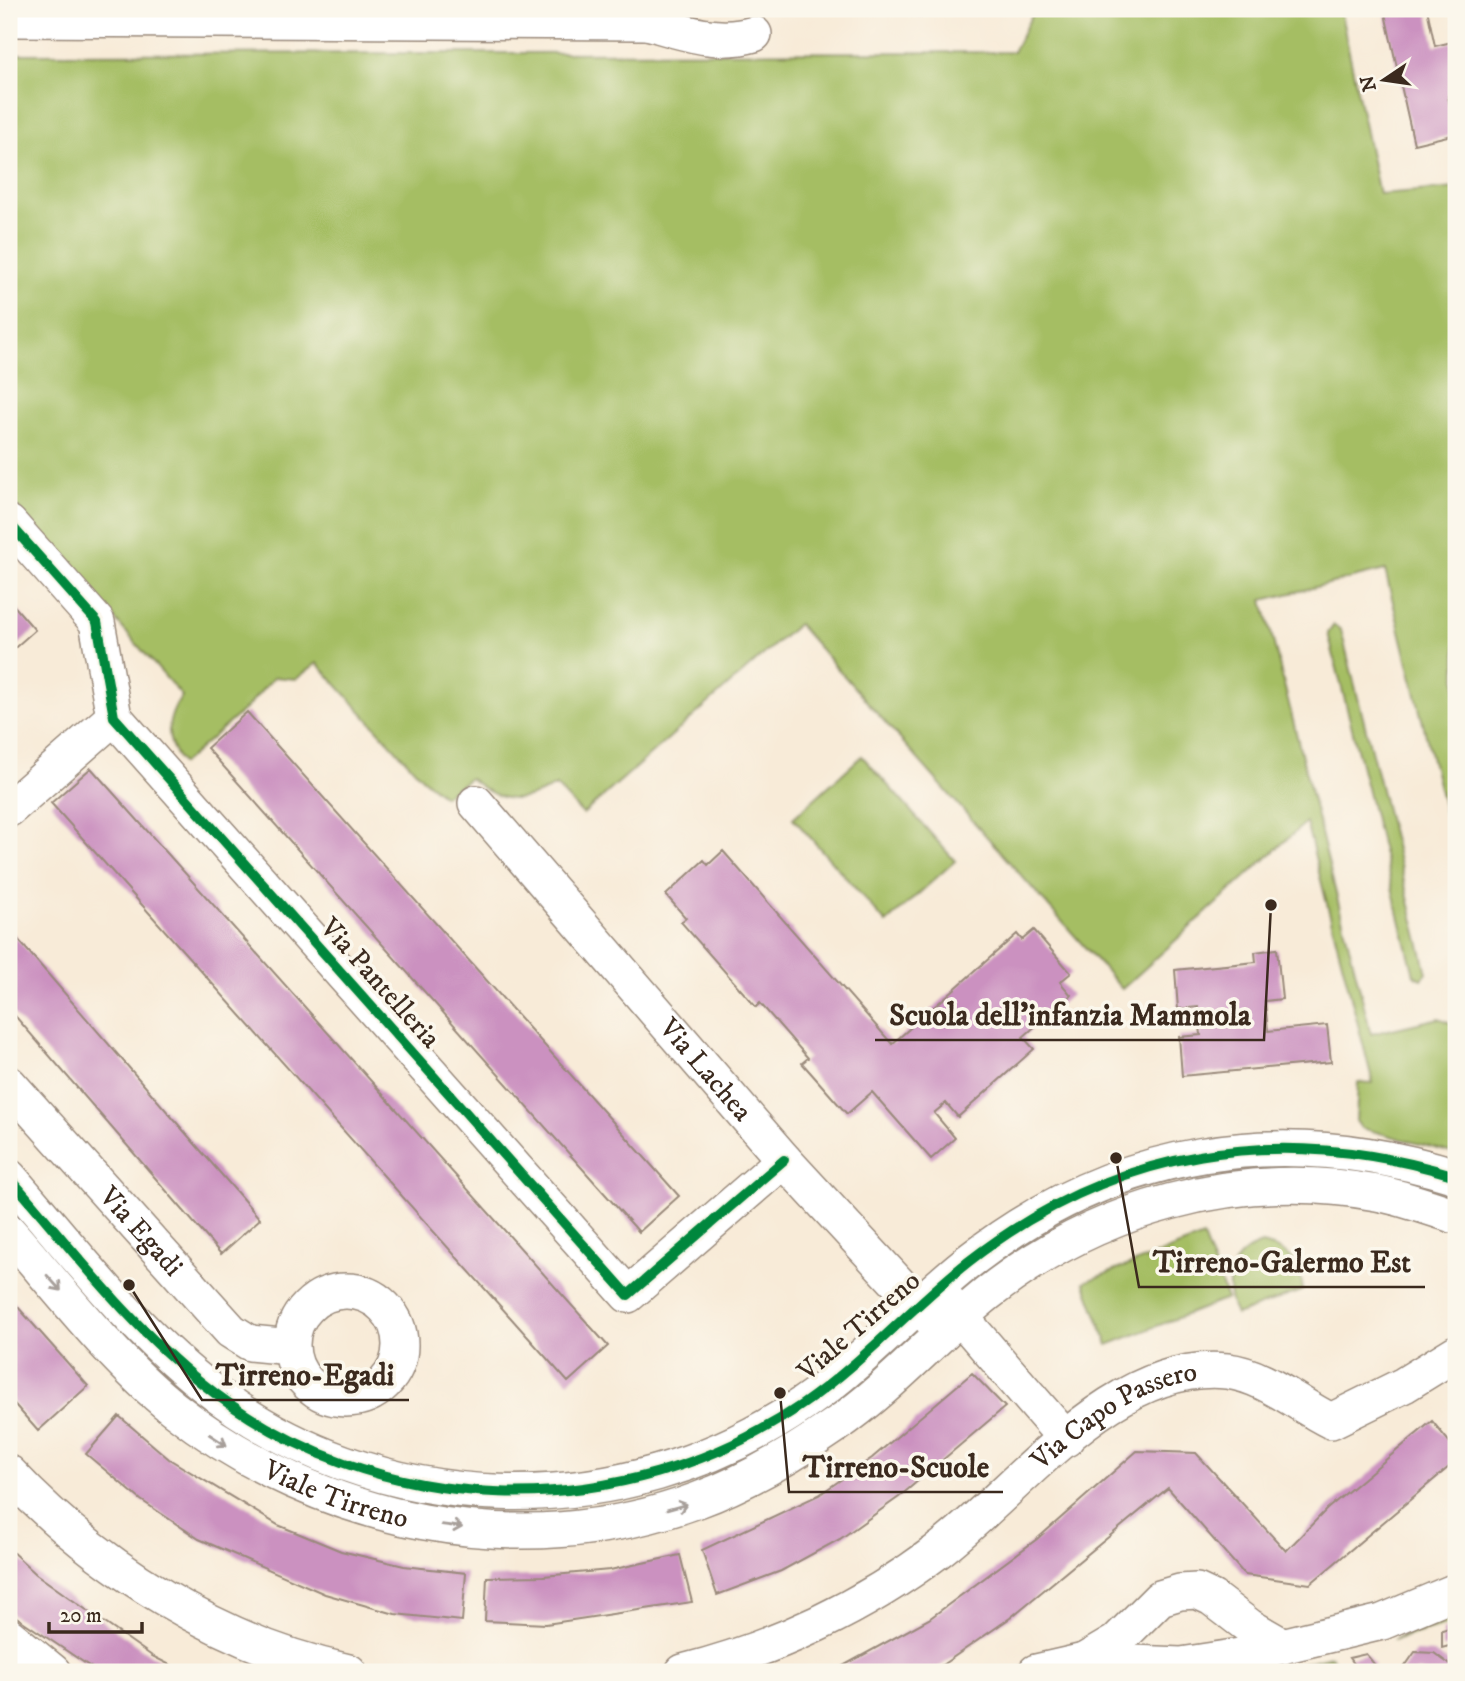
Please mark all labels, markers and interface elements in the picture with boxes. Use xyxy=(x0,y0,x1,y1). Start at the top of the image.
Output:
north arrow xyxy=(1350,46,1420,116)
text: N xyxy=(1356,73,1382,94)
street label: Via Pantelleria xyxy=(312,910,448,1056)
callout: Scuola dell'infanzia Mammola xyxy=(875,989,1264,1040)
text: Scuola dell'infanzia Mammola xyxy=(889,998,1252,1035)
street label: Via Lachea xyxy=(651,1010,760,1128)
street label: Via Egadi xyxy=(91,1178,191,1284)
callout: Tirreno-Galermo Est xyxy=(1139,1236,1425,1287)
text: Tirreno-Galermo Est xyxy=(1152,1245,1411,1282)
street label: Viale Tirreno xyxy=(790,1263,928,1390)
one-way arrow xyxy=(46,1274,62,1292)
callout: Tirreno-Egadi xyxy=(202,1349,409,1400)
street label: Via Capo Passero xyxy=(1023,1354,1199,1478)
text: Tirreno-Egadi xyxy=(215,1358,395,1395)
one-way arrow xyxy=(208,1432,227,1447)
callout: Tirreno-Scuole xyxy=(789,1441,1003,1492)
text: Tirreno-Scuole xyxy=(802,1450,990,1487)
street label: Viale Tirreno xyxy=(257,1451,412,1536)
one-way arrow xyxy=(666,1499,688,1512)
one-way arrow xyxy=(440,1520,463,1533)
scale bar xyxy=(49,1590,142,1634)
text: 20 m xyxy=(60,1603,102,1629)

